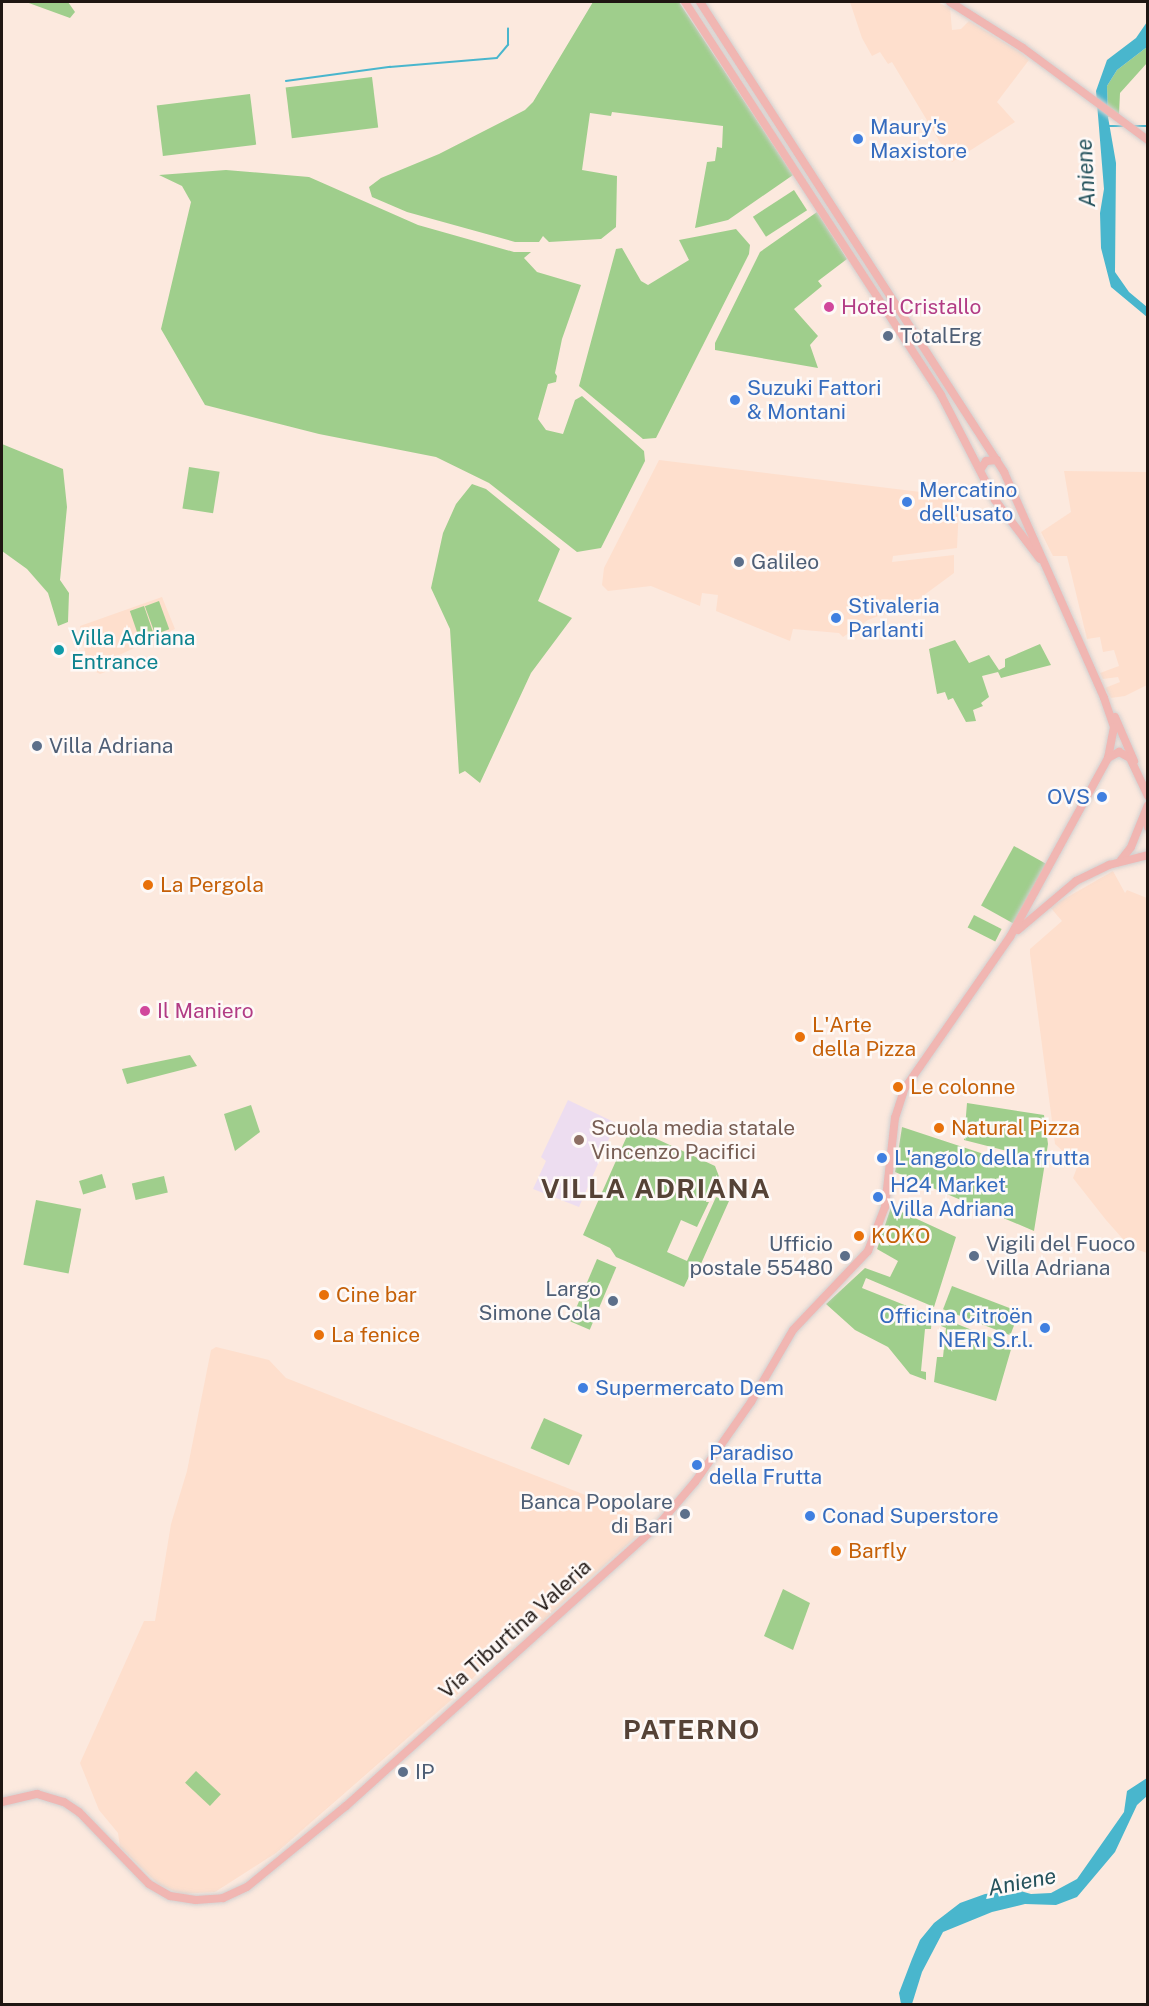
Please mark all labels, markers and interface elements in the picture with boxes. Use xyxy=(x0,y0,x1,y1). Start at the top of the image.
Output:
place label: Maury's Maxistore xyxy=(870,114,967,164)
marker: Maury's Maxistore xyxy=(851,132,865,146)
water label: Aniene xyxy=(1071,138,1101,208)
place label: Hotel Cristallo xyxy=(841,294,981,320)
marker: Hotel Cristallo xyxy=(822,300,836,314)
place label: TotalErg xyxy=(900,323,982,349)
marker: TotalErg xyxy=(881,329,895,343)
place label: Suzuki Fattori & Montani xyxy=(747,375,881,425)
marker: Suzuki Fattori & Montani xyxy=(728,393,742,407)
place label: Mercatino dell'usato xyxy=(919,477,1017,527)
marker: Mercatino dell'usato xyxy=(900,495,914,509)
place label: Galileo xyxy=(751,549,819,575)
marker: Galileo xyxy=(732,555,746,569)
place label: Stivaleria Parlanti xyxy=(848,593,940,643)
marker: Stivaleria Parlanti xyxy=(829,611,843,625)
place label: Villa Adriana Entrance xyxy=(71,625,195,675)
marker: Villa Adriana Entrance xyxy=(52,643,66,657)
place label: Villa Adriana xyxy=(49,733,173,759)
marker: Villa Adriana xyxy=(30,739,44,753)
place label: OVS xyxy=(1047,784,1090,810)
marker: OVS xyxy=(1095,790,1109,804)
place label: La Pergola xyxy=(160,872,264,898)
marker: La Pergola xyxy=(141,878,155,892)
place label: Il Maniero xyxy=(157,998,254,1024)
marker: Il Maniero xyxy=(138,1004,152,1018)
place label: L'Arte della Pizza xyxy=(812,1012,916,1062)
marker: L'Arte della Pizza xyxy=(793,1030,807,1044)
place label: Le colonne xyxy=(910,1074,1016,1100)
marker: Le colonne xyxy=(891,1080,905,1094)
place label: Scuola media statale Vincenzo Pacifici xyxy=(591,1115,795,1165)
place label: Natural Pizza xyxy=(951,1115,1080,1141)
marker: Natural Pizza xyxy=(932,1121,946,1135)
marker: Scuola media statale Vincenzo Pacifici xyxy=(572,1133,586,1147)
place label: L'angolo della frutta xyxy=(894,1145,1090,1171)
marker: L'angolo della frutta xyxy=(875,1151,889,1165)
place label: H24 Market Villa Adriana xyxy=(890,1172,1014,1222)
district label: VILLA ADRIANA xyxy=(541,1173,771,1205)
marker: H24 Market Villa Adriana xyxy=(871,1190,885,1204)
place label: KOKO xyxy=(871,1223,930,1249)
marker: KOKO xyxy=(852,1229,866,1243)
place label: Ufficio postale 55480 xyxy=(689,1231,833,1281)
place label: Vigili del Fuoco Villa Adriana xyxy=(986,1231,1136,1281)
marker: Ufficio postale 55480 xyxy=(838,1249,852,1263)
marker: Vigili del Fuoco Villa Adriana xyxy=(967,1249,981,1263)
place label: Largo Simone Cola xyxy=(478,1276,601,1326)
place label: Cine bar xyxy=(336,1282,417,1308)
marker: Cine bar xyxy=(317,1288,331,1302)
marker: Largo Simone Cola xyxy=(606,1294,620,1308)
place label: Officina Citroën NERI S.r.l. xyxy=(879,1303,1033,1353)
marker: Officina Citroën NERI S.r.l. xyxy=(1038,1321,1052,1335)
place label: La fenice xyxy=(331,1322,420,1348)
marker: La fenice xyxy=(312,1328,326,1342)
place label: Supermercato Dem xyxy=(595,1375,784,1401)
marker: Supermercato Dem xyxy=(576,1381,590,1395)
place label: Paradiso della Frutta xyxy=(709,1440,822,1490)
marker: Paradiso della Frutta xyxy=(690,1458,704,1472)
place label: Banca Popolare di Bari xyxy=(520,1489,673,1539)
place label: Conad Superstore xyxy=(822,1503,999,1529)
marker: Banca Popolare di Bari xyxy=(678,1507,692,1521)
marker: Conad Superstore xyxy=(803,1509,817,1523)
place label: Barfly xyxy=(848,1538,907,1564)
marker: Barfly xyxy=(829,1544,843,1558)
street label: Via Tiburtina Valeria xyxy=(434,1554,596,1704)
district label: PATERNO xyxy=(623,1714,761,1746)
place label: IP xyxy=(415,1759,434,1785)
marker: IP xyxy=(396,1765,410,1779)
water label: Aniene xyxy=(986,1862,1058,1902)

